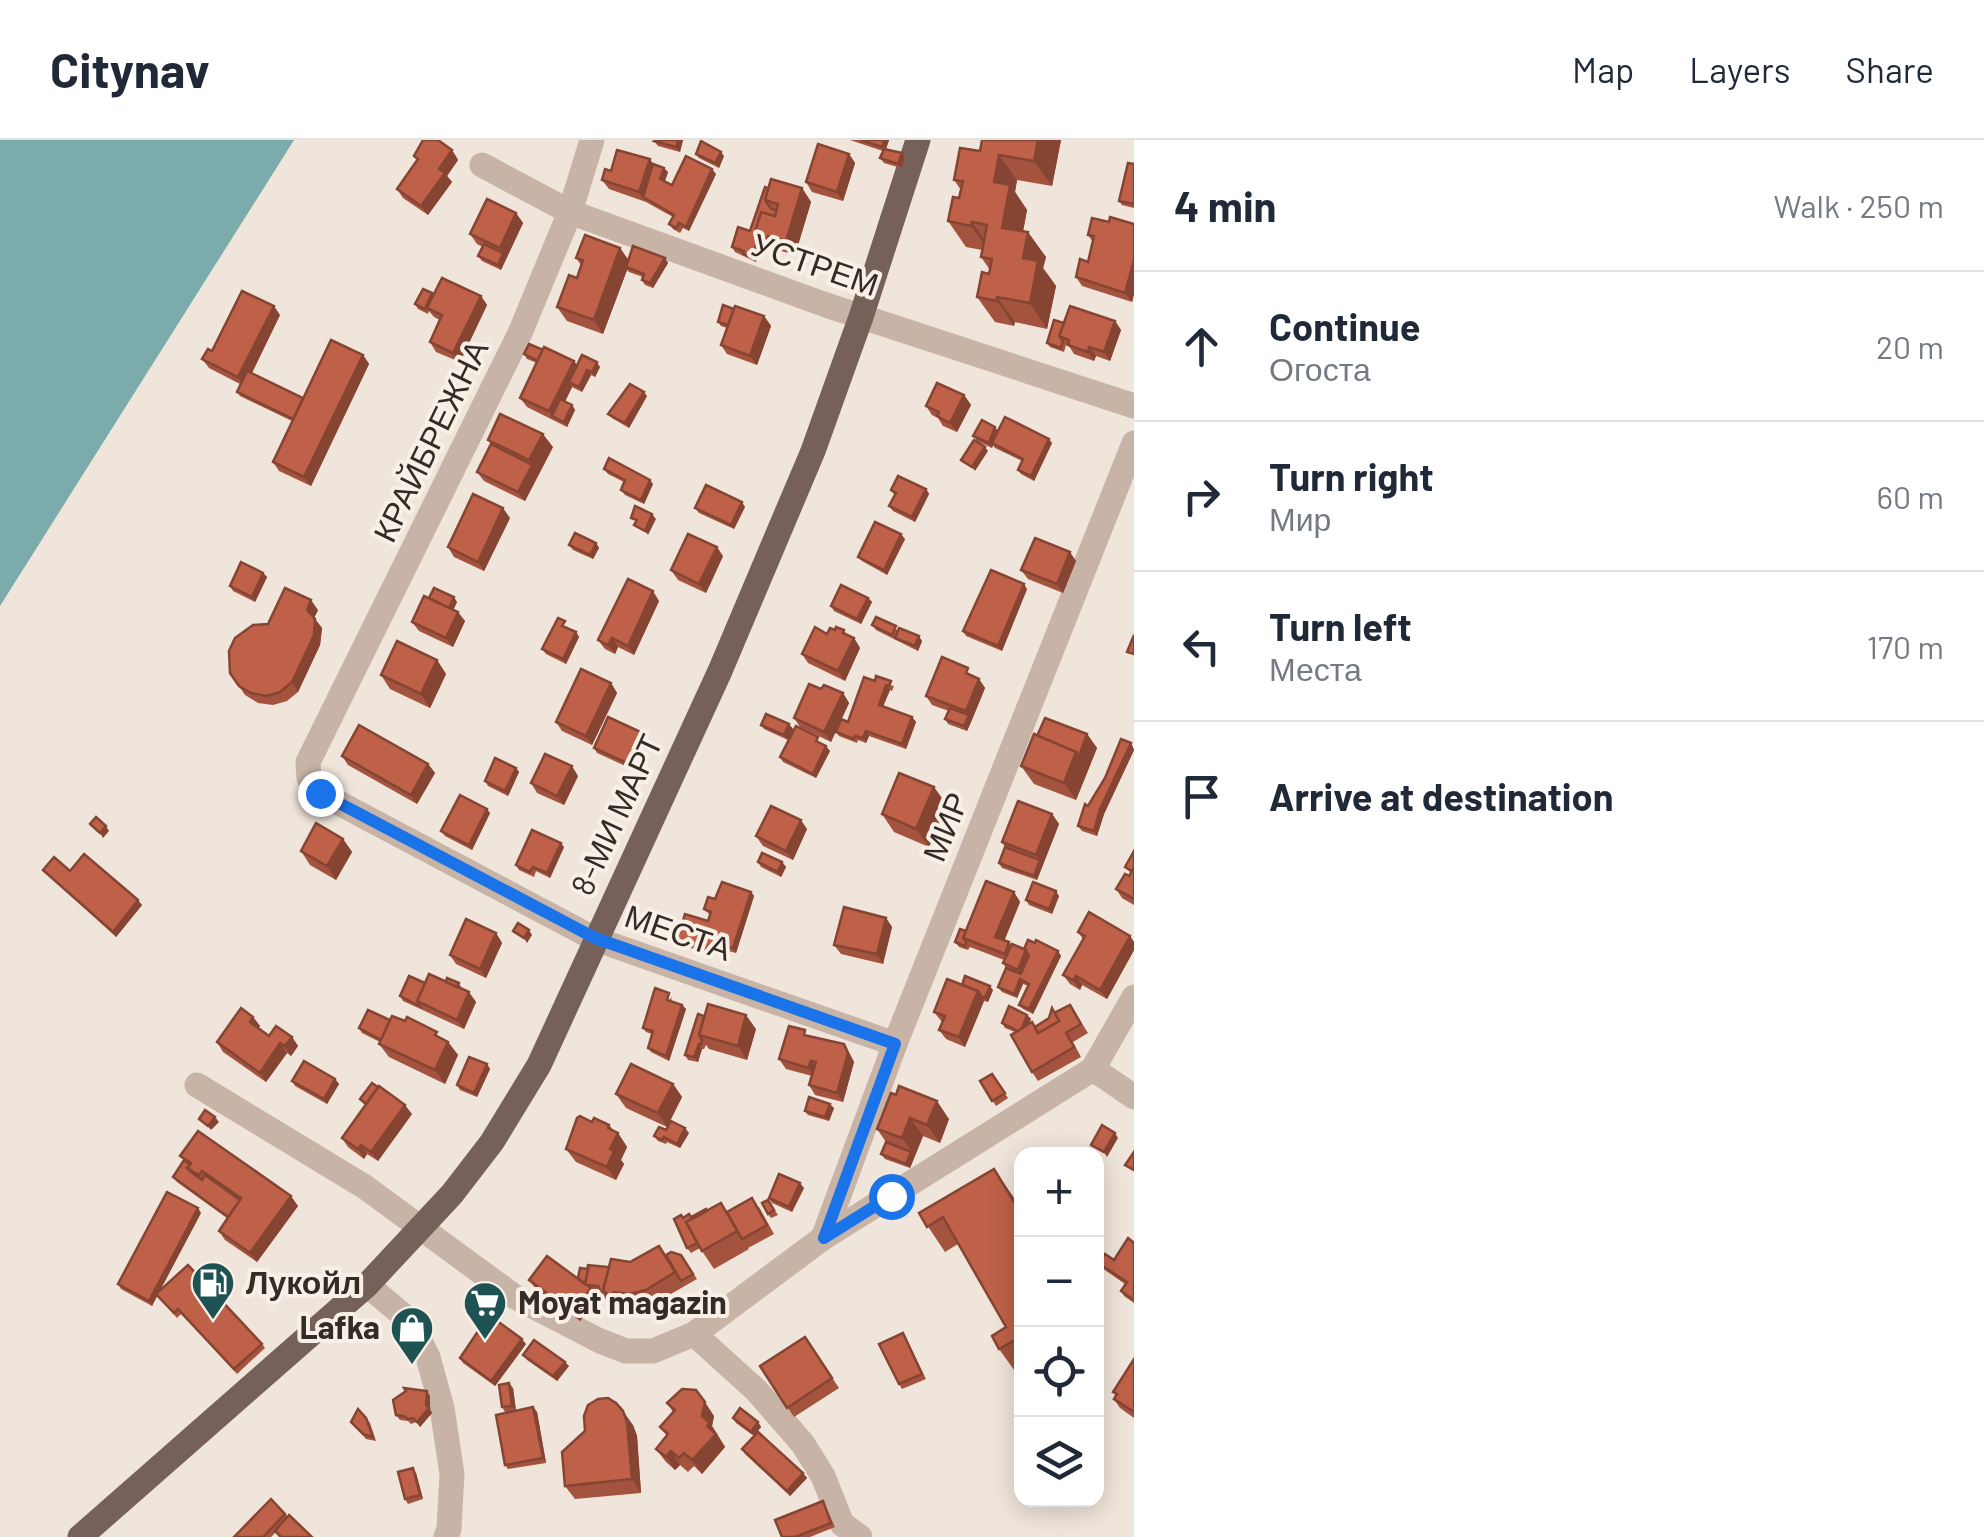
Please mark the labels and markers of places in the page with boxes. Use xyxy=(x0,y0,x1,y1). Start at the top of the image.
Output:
fuel station icon: Лукойл xyxy=(190,1260,236,1321)
place label: Лукойл xyxy=(246,1262,361,1301)
supermarket icon: Moyat magazin xyxy=(462,1280,508,1341)
place label: Moyat magazin xyxy=(518,1282,727,1320)
shop icon: Lafka xyxy=(389,1305,435,1366)
place label: Lafka xyxy=(300,1307,380,1345)

